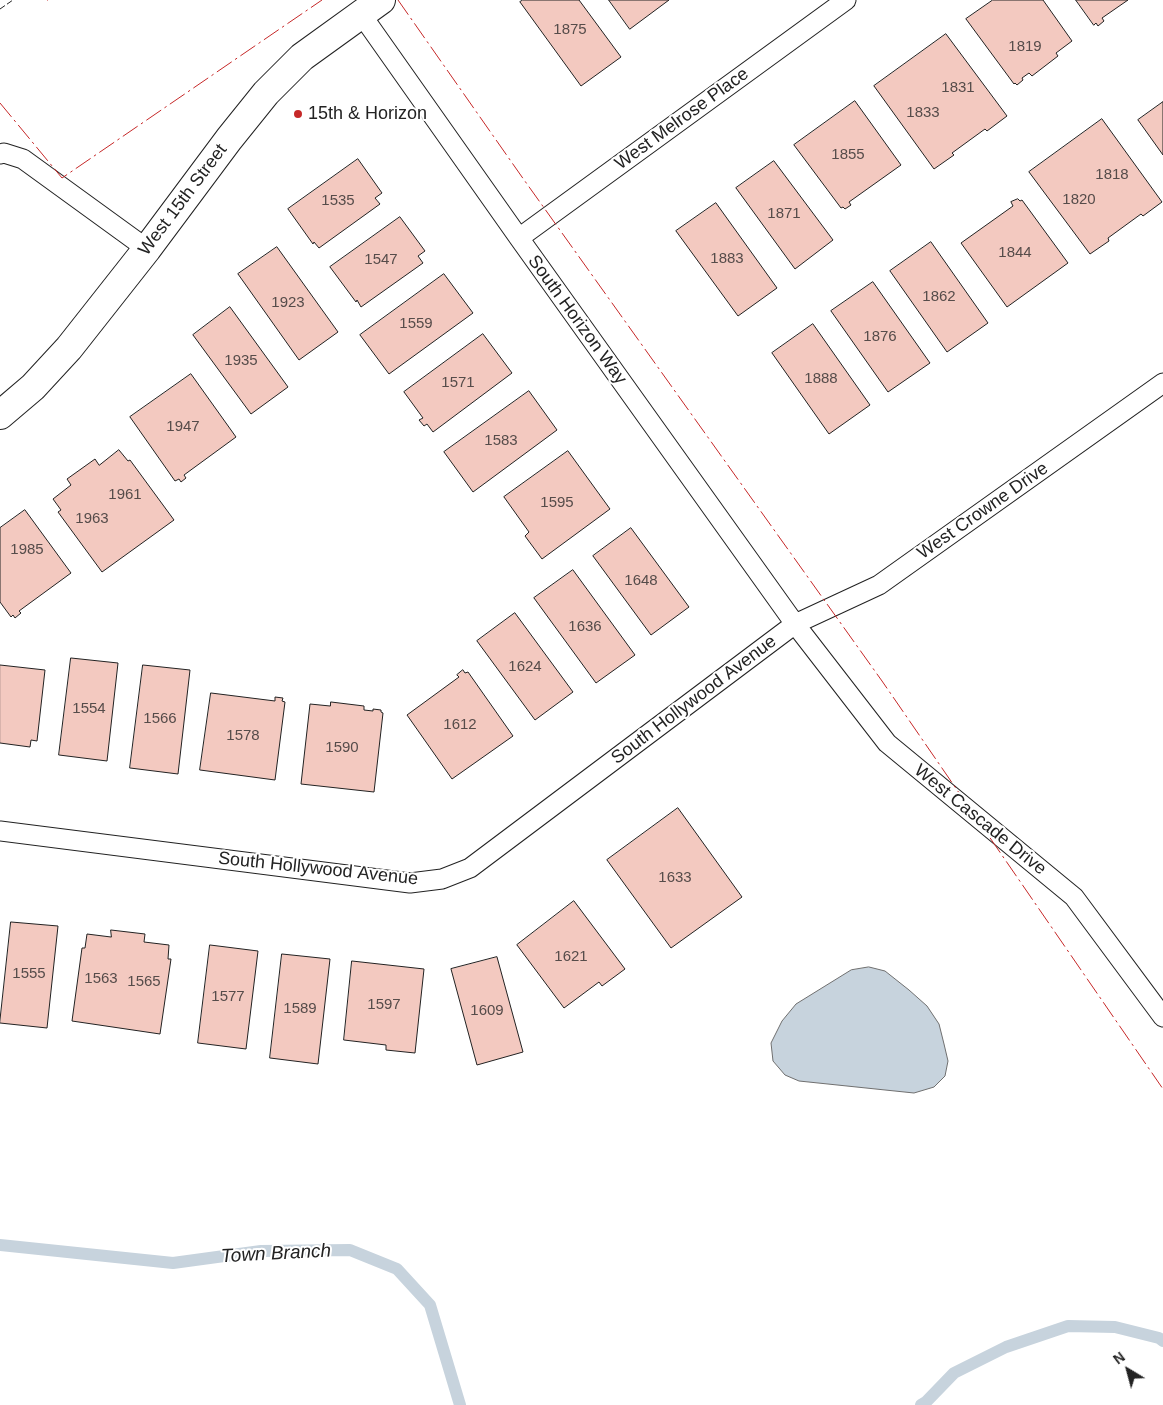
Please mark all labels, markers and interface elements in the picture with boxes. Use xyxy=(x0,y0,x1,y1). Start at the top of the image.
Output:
house number: 1875 xyxy=(553,21,587,39)
house number: 1819 xyxy=(1008,38,1042,56)
street label: West Melrose Place xyxy=(611,63,753,175)
house number: 1831 xyxy=(941,79,975,97)
place label: 15th & Horizon xyxy=(308,103,427,125)
house number: 1833 xyxy=(906,104,940,122)
marker: 15th & Horizon xyxy=(292,108,304,120)
street label: West 15th Street xyxy=(134,140,232,260)
house number: 1855 xyxy=(831,146,865,164)
house number: 1818 xyxy=(1095,166,1129,184)
house number: 1820 xyxy=(1062,191,1096,209)
house number: 1535 xyxy=(321,192,355,210)
house number: 1871 xyxy=(767,205,801,223)
house number: 1844 xyxy=(998,244,1032,262)
house number: 1883 xyxy=(710,250,744,268)
house number: 1547 xyxy=(364,251,398,269)
street label: South Horizon Way xyxy=(523,251,631,389)
house number: 1862 xyxy=(922,288,956,306)
house number: 1923 xyxy=(271,294,305,312)
house number: 1559 xyxy=(399,315,433,333)
house number: 1876 xyxy=(863,328,897,346)
house number: 1935 xyxy=(224,352,258,370)
house number: 1888 xyxy=(804,370,838,388)
house number: 1571 xyxy=(441,374,475,392)
house number: 1947 xyxy=(166,418,200,436)
house number: 1583 xyxy=(484,432,518,450)
street label: West Crowne Drive xyxy=(913,458,1053,564)
house number: 1961 xyxy=(108,486,142,504)
house number: 1595 xyxy=(540,494,574,512)
house number: 1963 xyxy=(75,510,109,528)
house number: 1985 xyxy=(10,541,44,559)
house number: 1648 xyxy=(624,572,658,590)
house number: 1636 xyxy=(568,618,602,636)
street label: South Hollywood Avenue xyxy=(607,631,781,769)
house number: 1624 xyxy=(508,658,542,676)
house number: 1554 xyxy=(72,700,106,718)
house number: 1566 xyxy=(143,710,177,728)
house number: 1612 xyxy=(443,716,477,734)
house number: 1578 xyxy=(226,727,260,745)
house number: 1590 xyxy=(325,739,359,757)
street label: West Cascade Drive xyxy=(910,760,1050,880)
street label: South Hollywood Avenue xyxy=(217,848,419,890)
house number: 1633 xyxy=(658,869,692,887)
house number: 1621 xyxy=(554,948,588,966)
house number: 1555 xyxy=(12,965,46,983)
house number: 1563 xyxy=(84,970,118,988)
house number: 1565 xyxy=(127,973,161,991)
house number: 1577 xyxy=(211,988,245,1006)
house number: 1597 xyxy=(367,996,401,1014)
house number: 1589 xyxy=(283,1000,317,1018)
house number: 1609 xyxy=(470,1002,504,1020)
water label: Town Branch xyxy=(220,1240,332,1268)
north arrow xyxy=(1103,1345,1153,1395)
text: N xyxy=(1110,1349,1128,1367)

